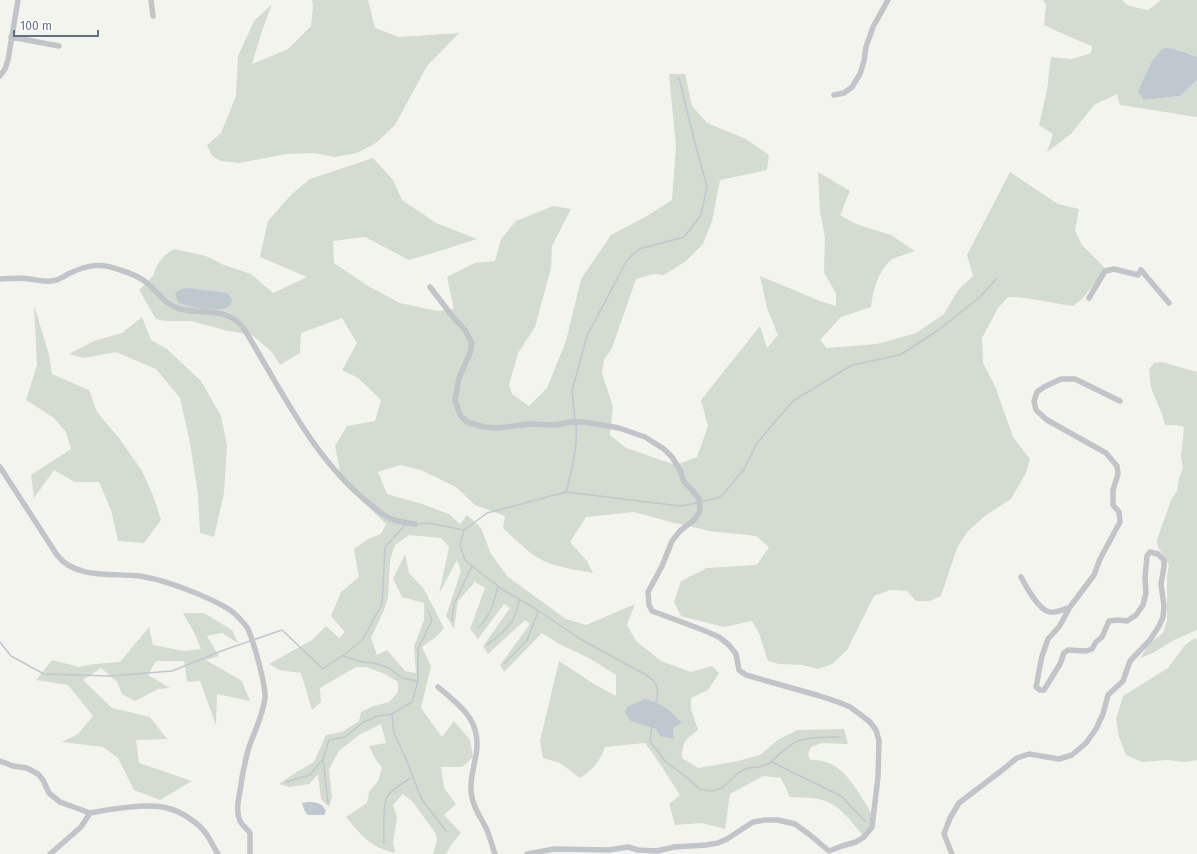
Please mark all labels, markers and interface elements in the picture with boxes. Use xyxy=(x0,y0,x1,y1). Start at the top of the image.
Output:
scale bar xyxy=(14,12,98,38)
text: 100 m xyxy=(20,19,52,33)

